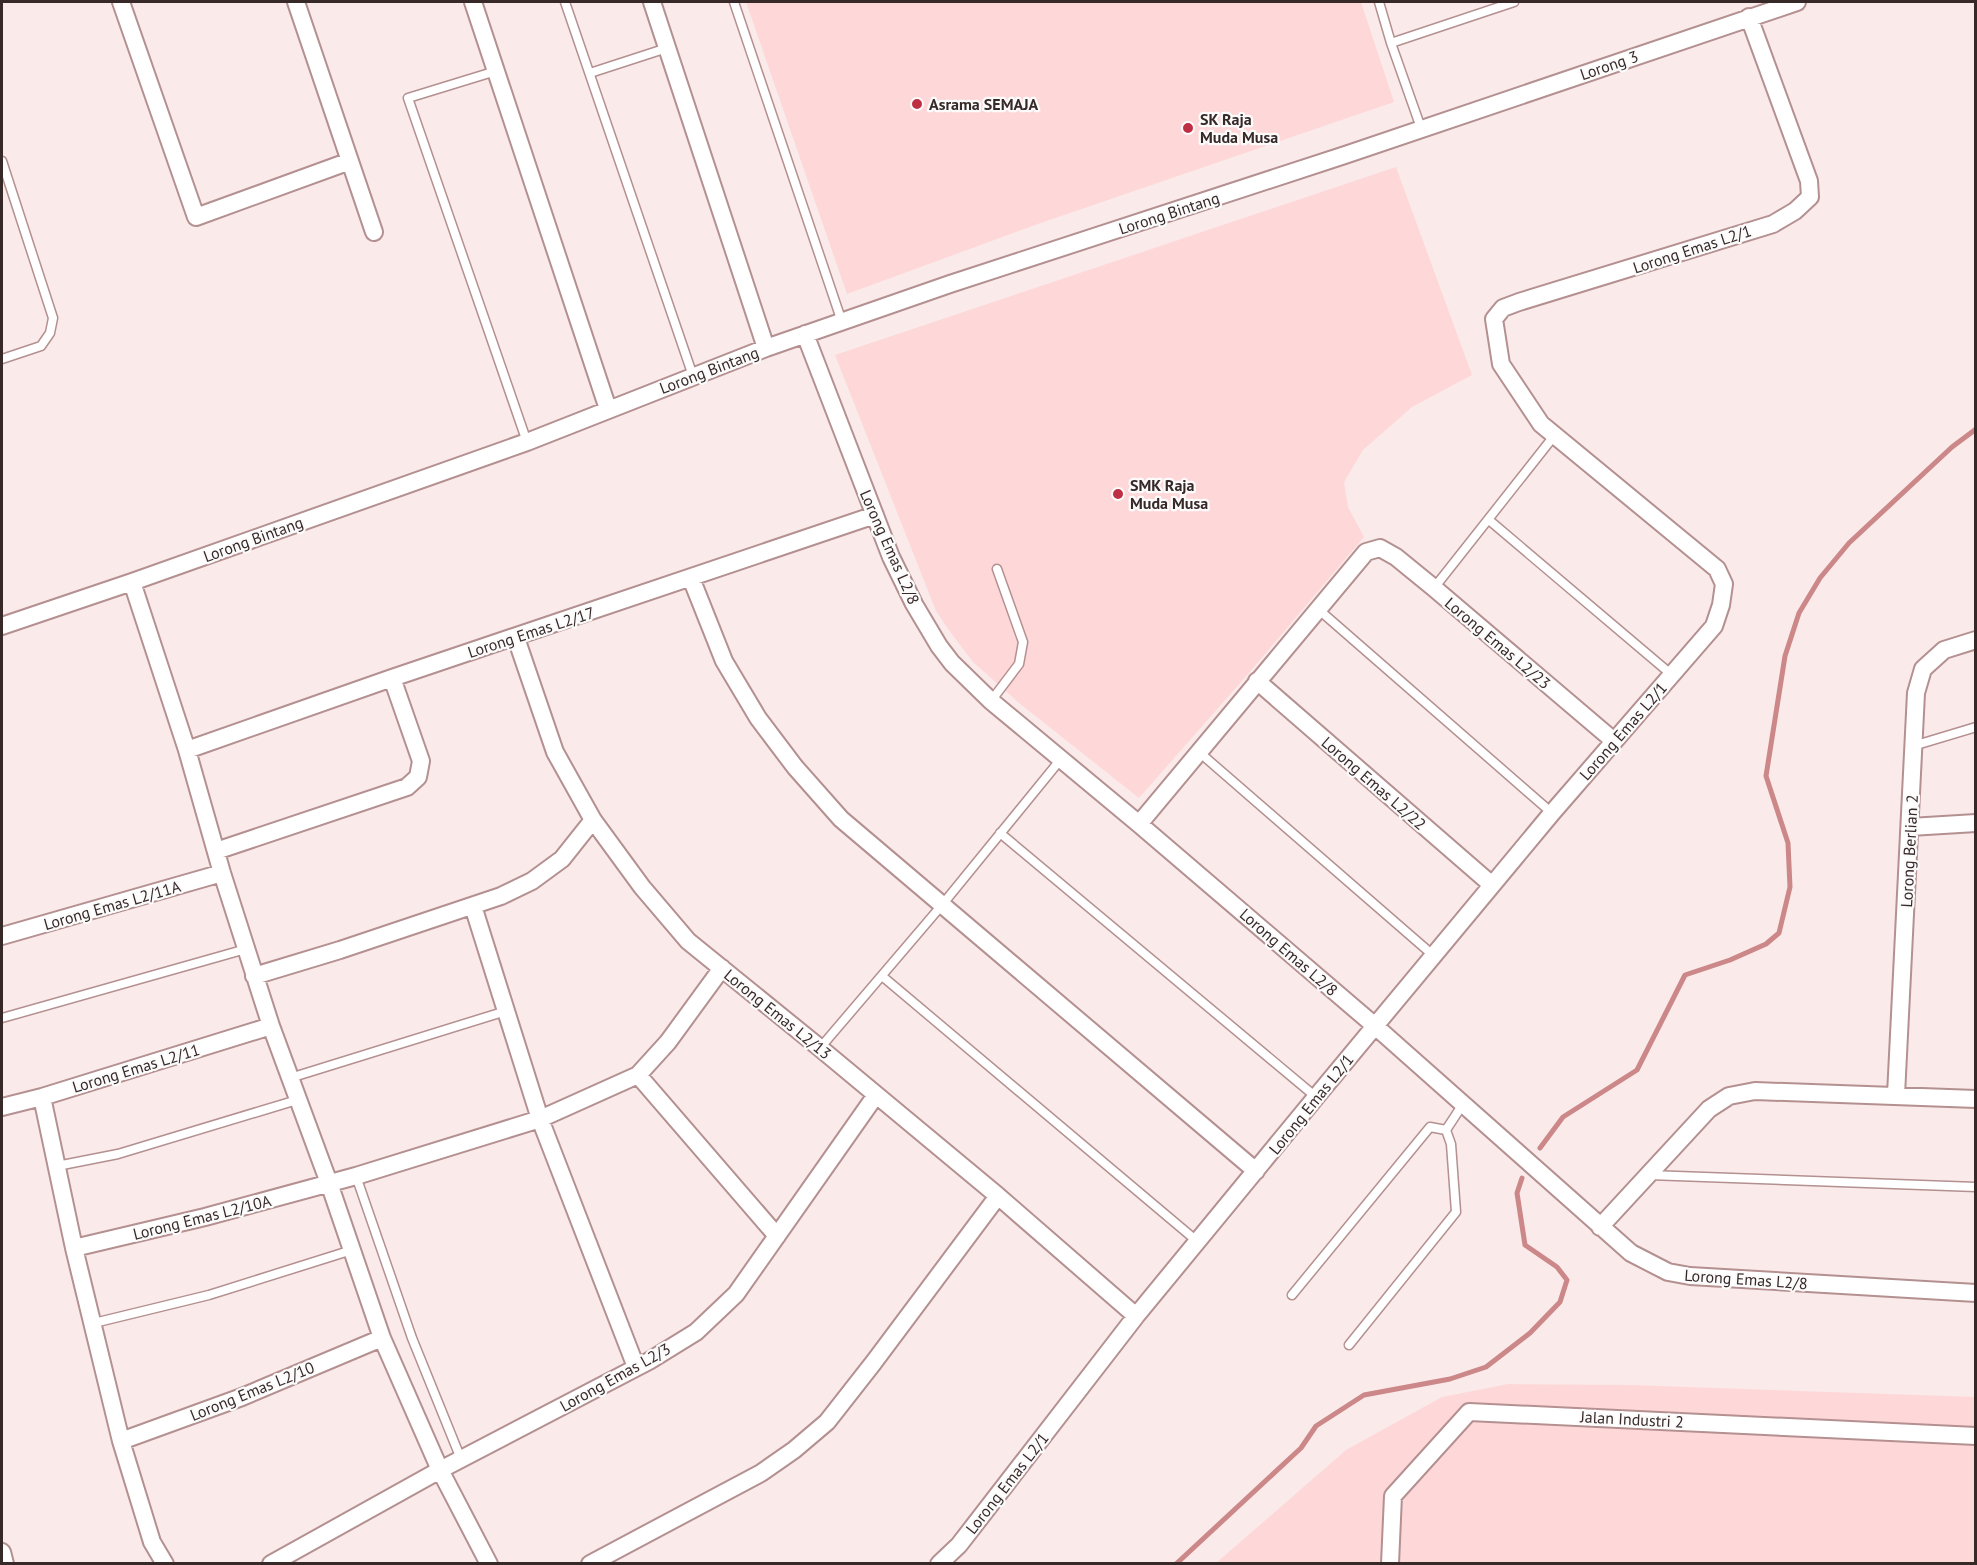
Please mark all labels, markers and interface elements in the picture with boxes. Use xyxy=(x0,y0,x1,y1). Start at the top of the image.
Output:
street label: Lorong 3 xyxy=(1577,46,1641,84)
place label: Asrama SEMAJA xyxy=(929,94,1039,114)
marker: Asrama SEMAJA xyxy=(910,97,924,111)
place label: SK Raja Muda Musa xyxy=(1200,109,1278,147)
marker: SK Raja Muda Musa xyxy=(1181,121,1195,135)
street label: Lorong Bintang xyxy=(1116,187,1222,239)
street label: Lorong Emas L2/1 xyxy=(1630,220,1754,278)
street label: Lorong Bintang xyxy=(657,342,761,398)
place label: SMK Raja Muda Musa xyxy=(1130,475,1208,513)
street label: Lorong Emas L2/8 xyxy=(856,487,924,607)
marker: SMK Raja Muda Musa xyxy=(1111,487,1125,501)
street label: Lorong Bintang xyxy=(200,512,306,566)
street label: Lorong Emas L2/23 xyxy=(1441,593,1555,693)
street label: Lorong Emas L2/17 xyxy=(465,602,597,662)
street label: Lorong Emas L2/1 xyxy=(1575,678,1671,784)
street label: Lorong Emas L2/22 xyxy=(1318,732,1430,834)
street label: Lorong Berlian 2 xyxy=(1896,794,1922,908)
street label: Lorong Emas L2/11A xyxy=(41,876,183,934)
street label: Lorong Emas L2/8 xyxy=(1236,904,1342,1000)
street label: Lorong Emas L2/13 xyxy=(720,965,836,1063)
street label: Lorong Emas L2/11 xyxy=(70,1039,202,1097)
street label: Lorong Emas L2/1 xyxy=(1264,1050,1358,1158)
street label: Lorong Emas L2/10A xyxy=(131,1190,274,1244)
street label: Lorong Emas L2/8 xyxy=(1684,1265,1808,1293)
street label: Lorong Emas L2/3 xyxy=(556,1338,674,1416)
street label: Lorong Emas L2/10 xyxy=(187,1357,317,1425)
street label: Jalan Industri 2 xyxy=(1579,1406,1684,1432)
street label: Lorong Emas L2/1 xyxy=(961,1428,1053,1538)

